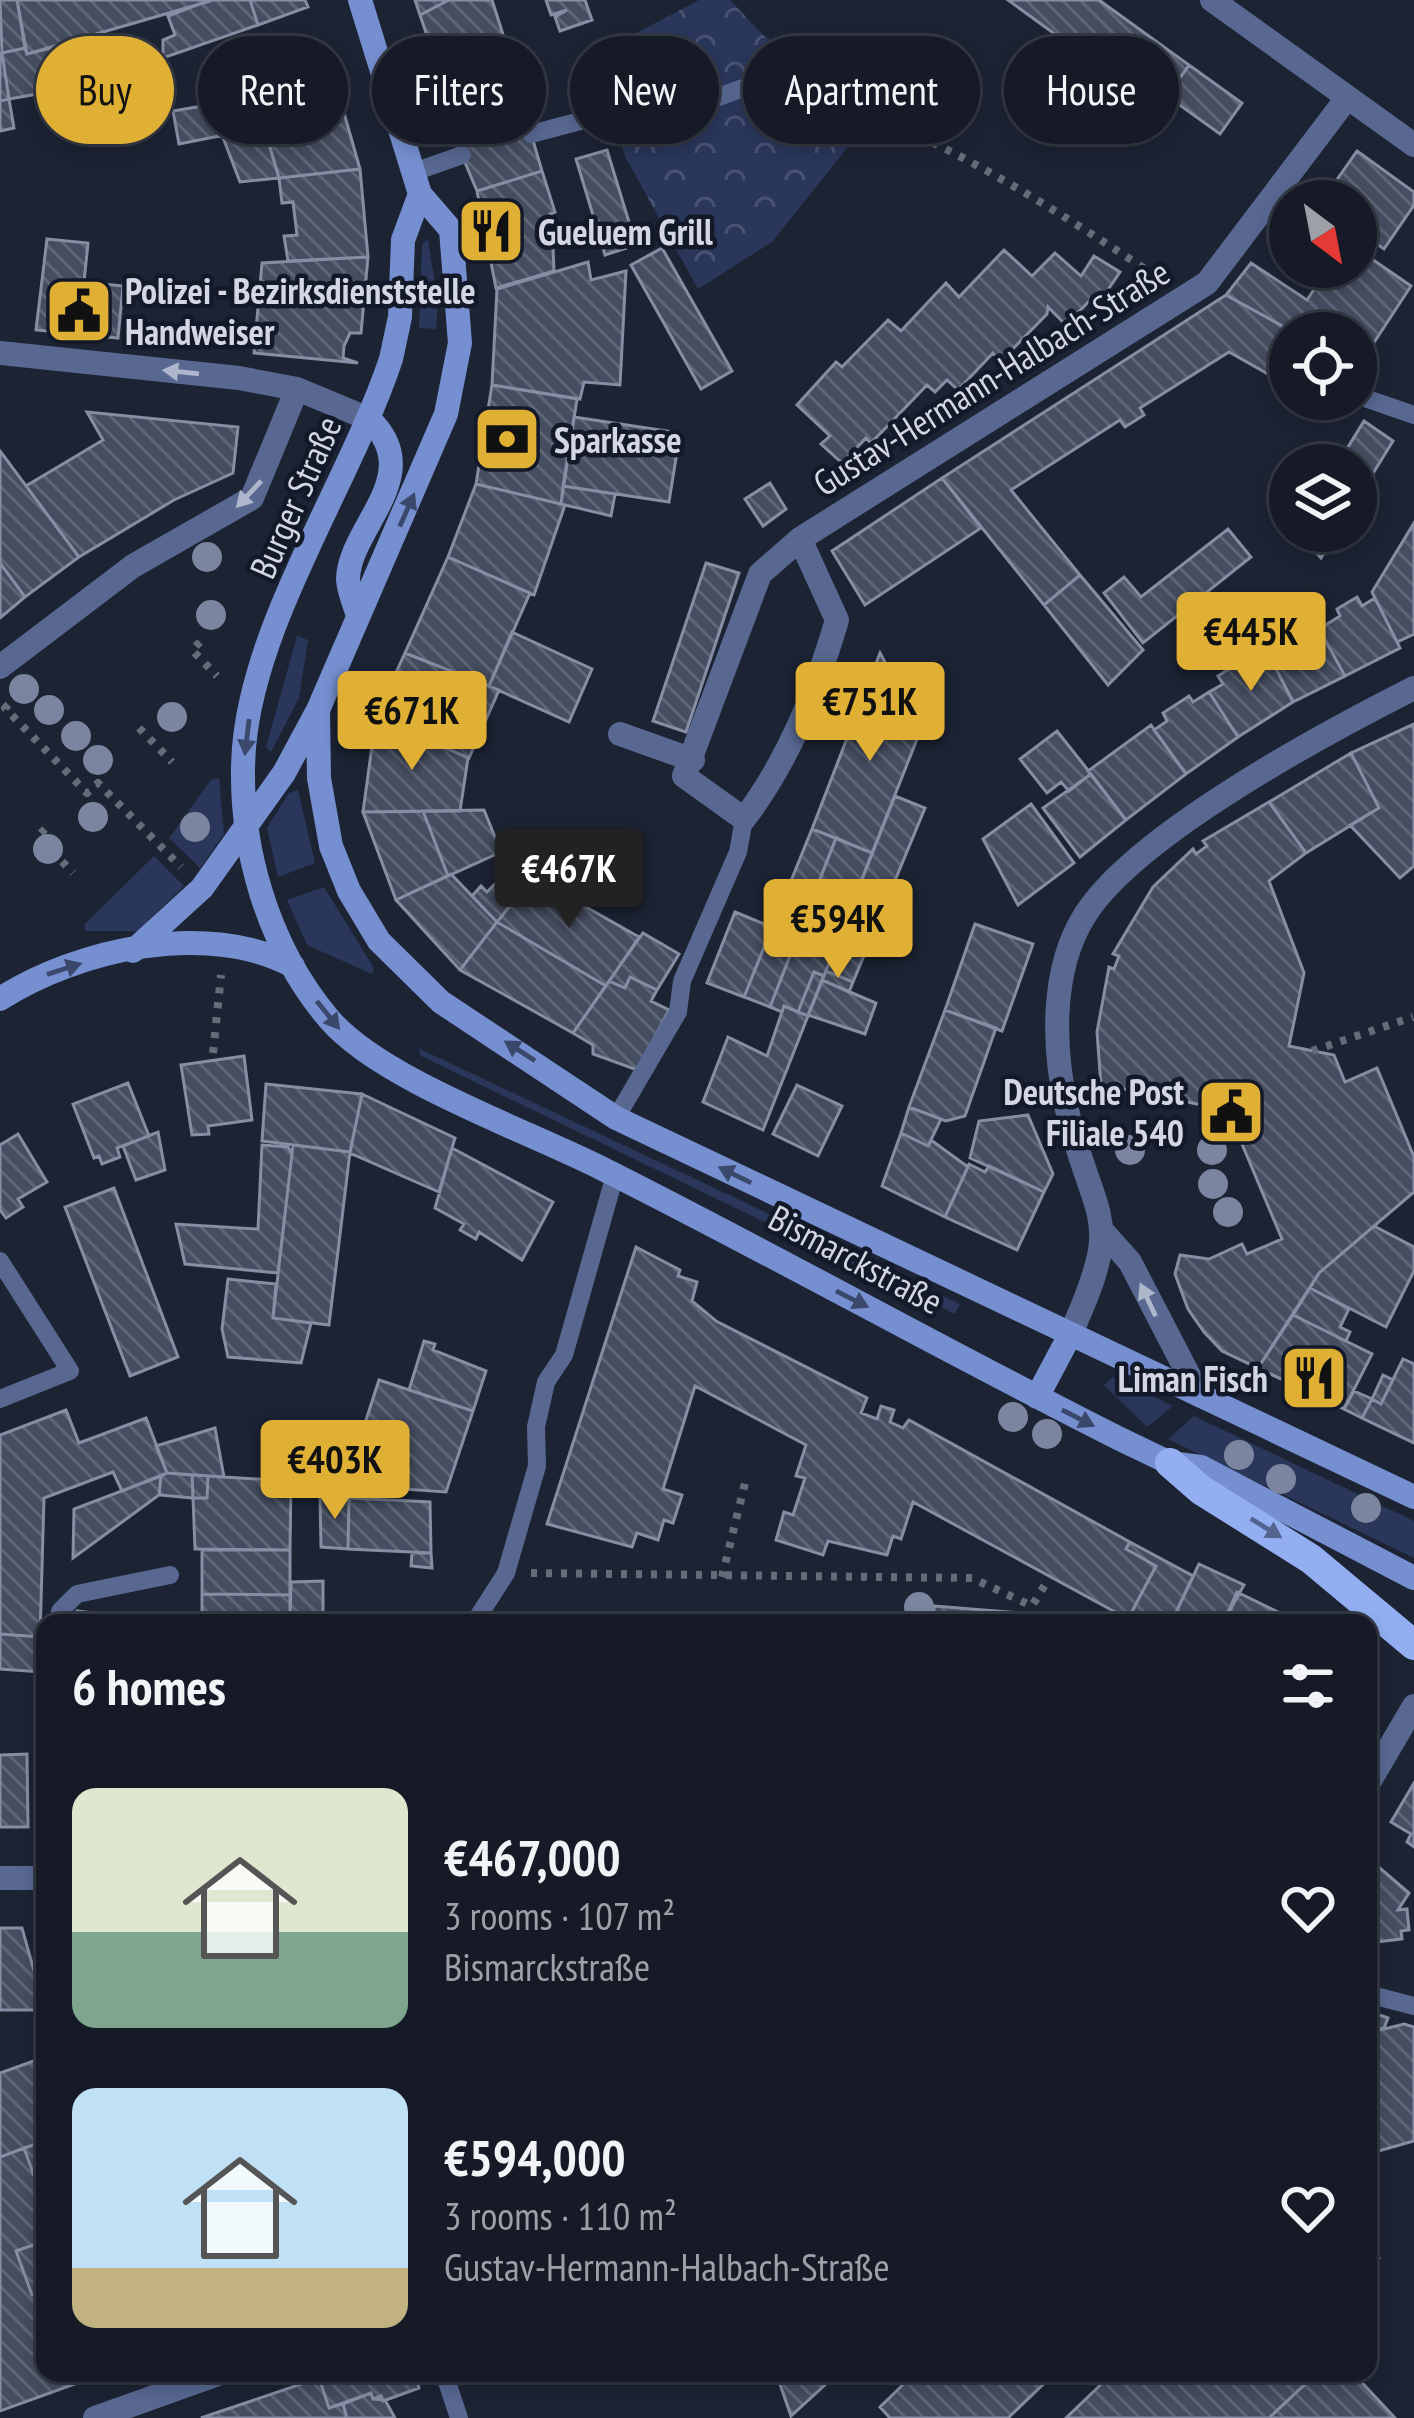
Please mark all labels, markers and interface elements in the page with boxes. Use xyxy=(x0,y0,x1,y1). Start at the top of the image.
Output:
chip: Buy xyxy=(36,36,174,144)
chip: Rent xyxy=(198,36,348,144)
chip: Filters xyxy=(372,36,546,144)
chip: New xyxy=(570,36,719,144)
chip: Apartment xyxy=(743,36,980,144)
chip: House xyxy=(1004,36,1179,144)
north arrow xyxy=(1269,180,1377,288)
map controls xyxy=(1269,180,1377,552)
restaurant icon: Gueluem Grill xyxy=(456,196,526,266)
place label: Gueluem Grill xyxy=(538,208,713,255)
street label: Gustav-Hermann-Halbach-Straße xyxy=(804,248,1178,506)
place label: Polizei - Bezirksdienststelle Handweiser xyxy=(125,267,476,355)
public building icon: Polizei - Bezirksdienststelle Handweiser xyxy=(44,276,114,346)
button: locate xyxy=(1269,312,1377,420)
one-way arrow xyxy=(162,362,199,381)
bank icon: Sparkasse xyxy=(472,404,542,474)
street label: Burger Straße xyxy=(238,409,352,585)
place label: Sparkasse xyxy=(554,416,682,463)
button: layers xyxy=(1269,444,1377,552)
one-way arrow xyxy=(236,479,263,508)
one-way arrow xyxy=(397,492,417,527)
pin: €445K xyxy=(1167,592,1335,694)
text: €445K xyxy=(1204,605,1298,656)
pin: €751K xyxy=(786,662,954,764)
pin: €671K xyxy=(328,671,496,773)
text: €751K xyxy=(823,675,917,726)
text: €671K xyxy=(365,684,459,735)
one-way arrow xyxy=(237,719,256,756)
pin: €467K xyxy=(485,829,653,931)
text: €467K xyxy=(522,842,616,893)
pin: €594K xyxy=(754,879,922,981)
text: €594K xyxy=(791,892,885,943)
one-way arrow xyxy=(46,959,82,977)
one-way arrow xyxy=(315,999,340,1030)
one-way arrow xyxy=(503,1041,536,1063)
place label: Deutsche Post Filiale 540 xyxy=(1003,1068,1185,1156)
public building icon: Deutsche Post Filiale 540 xyxy=(1196,1077,1266,1147)
one-way arrow xyxy=(717,1165,752,1185)
street label: Bismarckstraße xyxy=(761,1194,951,1324)
one-way arrow xyxy=(1138,1282,1158,1317)
one-way arrow xyxy=(835,1288,870,1309)
restaurant icon: Liman Fisch xyxy=(1279,1343,1349,1413)
place label: Liman Fisch xyxy=(1118,1355,1268,1402)
one-way arrow xyxy=(1061,1407,1096,1427)
pin: €403K xyxy=(251,1420,419,1522)
text: €403K xyxy=(288,1433,382,1484)
one-way arrow xyxy=(1249,1517,1283,1538)
text: 6 homes xyxy=(72,1653,226,1719)
icon: filters xyxy=(1275,1653,1341,1719)
text: €467,000 xyxy=(444,1824,621,1890)
icon: home xyxy=(168,1836,312,1980)
icon: heart xyxy=(1275,1875,1341,1941)
text: 3 rooms · 107 m² xyxy=(444,1890,675,1941)
text: Bismarckstraße xyxy=(444,1941,650,1992)
text: €594,000 xyxy=(444,2124,626,2190)
icon: home xyxy=(168,2136,312,2280)
icon: heart xyxy=(1275,2175,1341,2241)
text: 3 rooms · 110 m² xyxy=(444,2190,677,2241)
text: Gustav-Hermann-Halbach-Straße xyxy=(444,2241,890,2292)

